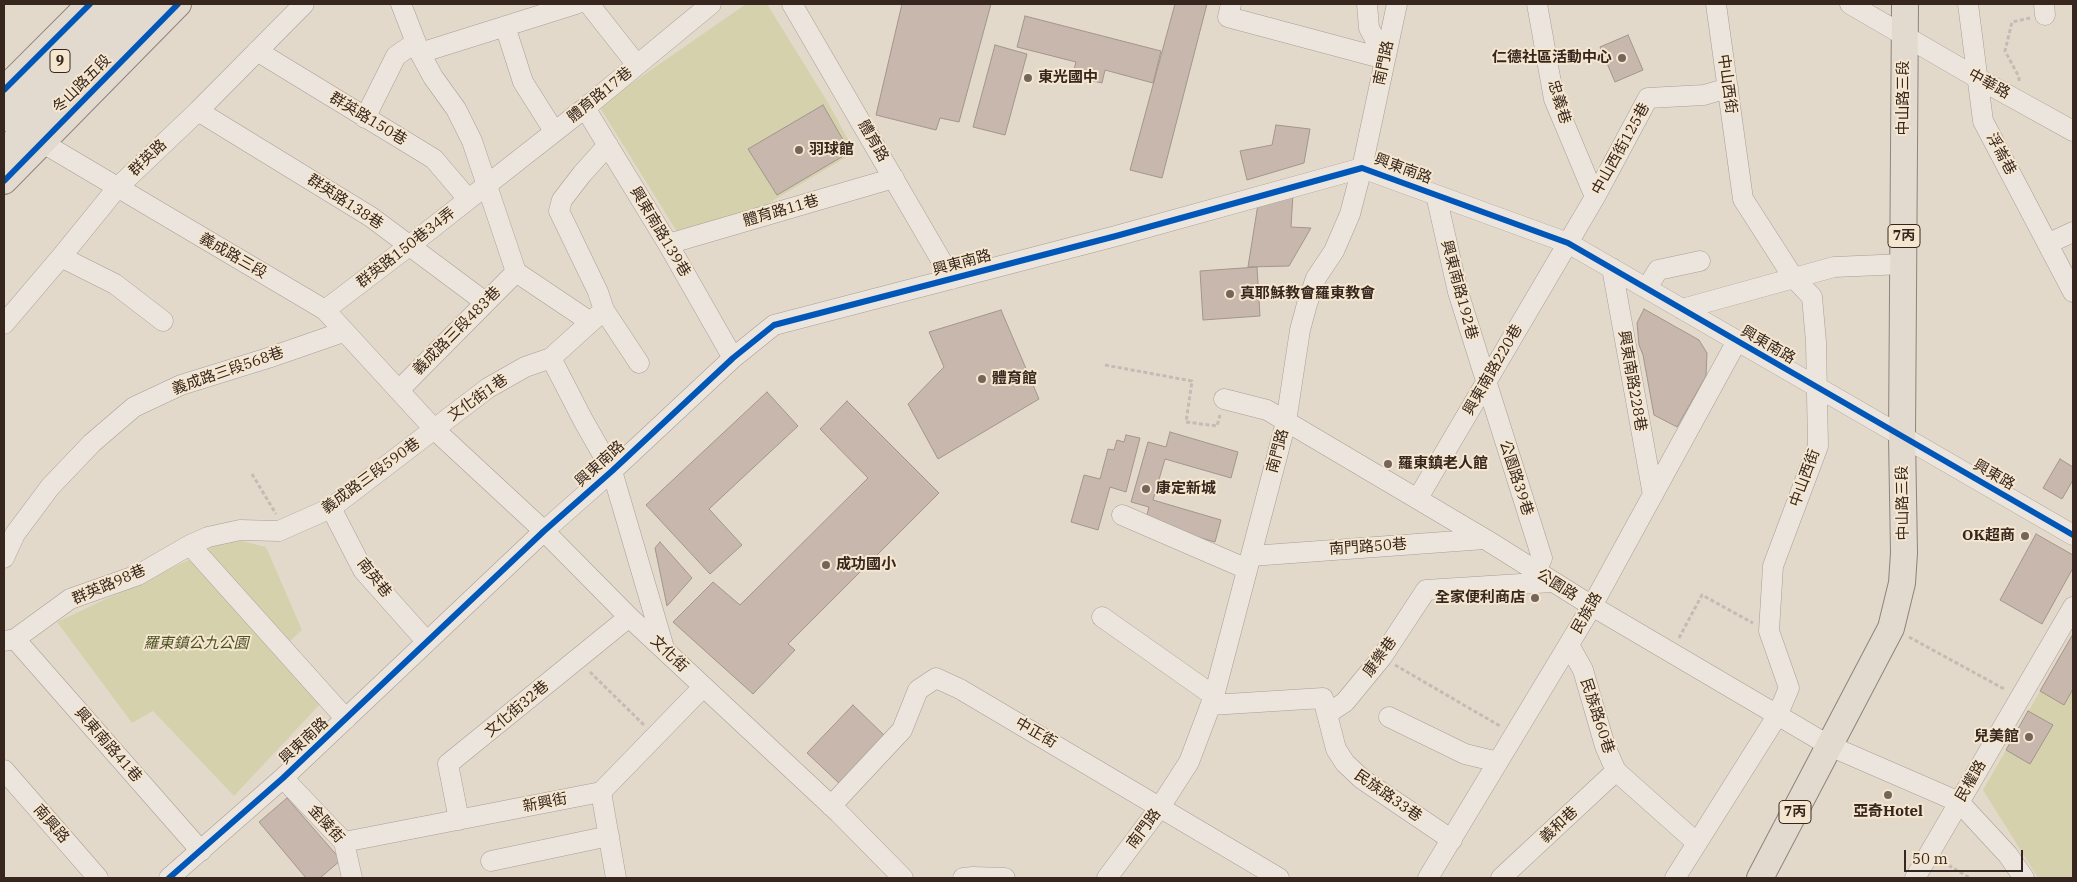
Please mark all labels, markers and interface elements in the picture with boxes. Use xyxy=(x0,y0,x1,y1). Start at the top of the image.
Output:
street label: 南門路 xyxy=(1371,39,1397,87)
road number: 9 xyxy=(50,49,70,72)
place label: 仁德社區活動中心 xyxy=(1492,49,1612,67)
street label: 冬山路五段 xyxy=(49,51,115,117)
marker: 仁德社區活動中心 xyxy=(1616,52,1628,64)
street label: 中山西街 xyxy=(1714,53,1740,115)
street label: 中山路三段 xyxy=(1895,61,1913,135)
street label: 體育路17巷 xyxy=(564,63,636,127)
street label: 中華路 xyxy=(1965,65,2013,103)
place label: 東光國中 xyxy=(1038,69,1098,87)
marker: 東光國中 xyxy=(1022,72,1034,84)
street label: 忠義巷 xyxy=(1544,78,1574,126)
street label: 群英路150巷 xyxy=(326,89,410,149)
street label: 中山西街125巷 xyxy=(1588,100,1654,198)
street label: 體育路 xyxy=(854,117,892,165)
street label: 浮崙巷 xyxy=(1982,130,2020,178)
street label: 群英路 xyxy=(126,136,170,180)
place label: 羽球館 xyxy=(809,141,854,159)
marker: 羽球館 xyxy=(793,144,805,156)
street label: 興東南路 xyxy=(1372,150,1434,188)
street label: 群英路138巷 xyxy=(304,171,386,233)
street label: 興東南路139巷 xyxy=(626,184,694,280)
street label: 體育路11巷 xyxy=(741,192,821,230)
street label: 群英路150巷34弄 xyxy=(353,204,459,292)
road number: 7丙 xyxy=(1888,225,1920,248)
street label: 義成路三段 xyxy=(196,229,270,283)
street label: 興東南路192巷 xyxy=(1437,238,1481,342)
street label: 興東南路 xyxy=(931,247,993,279)
street label: 義成路三段483巷 xyxy=(409,283,505,379)
place label: 真耶穌教會羅東教會 xyxy=(1240,285,1375,303)
marker: 真耶穌教會羅東教會 xyxy=(1224,288,1236,300)
street label: 興東南路220巷 xyxy=(1460,321,1526,419)
street label: 興東南路 xyxy=(1738,322,1798,368)
street label: 興東南路228巷 xyxy=(1614,329,1650,433)
street label: 義成路三段568巷 xyxy=(170,343,286,399)
place label: 體育館 xyxy=(992,370,1037,388)
street label: 文化街1巷 xyxy=(445,371,511,425)
marker: 體育館 xyxy=(976,373,988,385)
street label: 南門路 xyxy=(1263,427,1293,475)
street label: 義成路三段590巷 xyxy=(318,434,424,518)
street label: 興東南路 xyxy=(572,437,628,491)
street label: 公園路39巷 xyxy=(1495,438,1537,518)
street label: 中山西街 xyxy=(1786,447,1824,509)
place label: 羅東鎮老人館 xyxy=(1398,455,1488,473)
street label: 興東路 xyxy=(1970,456,2018,494)
marker: 羅東鎮老人館 xyxy=(1382,458,1394,470)
street label: 中山路三段 xyxy=(1893,465,1913,541)
place label: 康定新城 xyxy=(1156,480,1216,498)
marker: 康定新城 xyxy=(1140,483,1152,495)
place label: OK超商 xyxy=(1962,527,2015,545)
marker: OK超商 xyxy=(2019,530,2031,542)
street label: 南門路50巷 xyxy=(1328,535,1408,559)
street label: 南英巷 xyxy=(353,555,395,601)
place label: 成功國小 xyxy=(836,556,896,574)
marker: 成功國小 xyxy=(820,559,832,571)
street label: 群英路98巷 xyxy=(70,561,148,609)
street label: 公園路 xyxy=(1533,565,1581,605)
place label: 全家便利商店 xyxy=(1435,589,1525,607)
street label: 民族路 xyxy=(1568,589,1606,637)
marker: 全家便利商店 xyxy=(1529,592,1541,604)
street label: 文化街 xyxy=(647,632,691,676)
street label: 康樂巷 xyxy=(1359,634,1401,680)
park label: 羅東鎮公九公園 xyxy=(144,635,248,653)
street label: 民族路60巷 xyxy=(1576,676,1618,756)
street label: 文化街32巷 xyxy=(481,677,553,741)
street label: 興東南路41巷 xyxy=(71,704,145,786)
street label: 興東南路 xyxy=(276,714,332,768)
street label: 中正街 xyxy=(1012,714,1060,752)
place label: 兒美館 xyxy=(1974,728,2019,746)
marker: 兒美館 xyxy=(2023,731,2035,743)
street label: 民權路 xyxy=(1952,757,1990,805)
street label: 民族路33巷 xyxy=(1351,766,1425,826)
marker: 亞奇Hotel xyxy=(1882,789,1894,801)
street label: 新興街 xyxy=(521,790,569,816)
road number: 7丙 xyxy=(1779,800,1811,824)
street label: 南興路 xyxy=(29,801,73,847)
street label: 金陵街 xyxy=(304,801,348,847)
street label: 義和巷 xyxy=(1536,803,1582,847)
place label: 亞奇Hotel xyxy=(1853,803,1923,821)
street label: 南門路 xyxy=(1123,806,1165,852)
scale bar xyxy=(1907,840,2026,872)
text: 50 m xyxy=(1912,849,1948,868)

